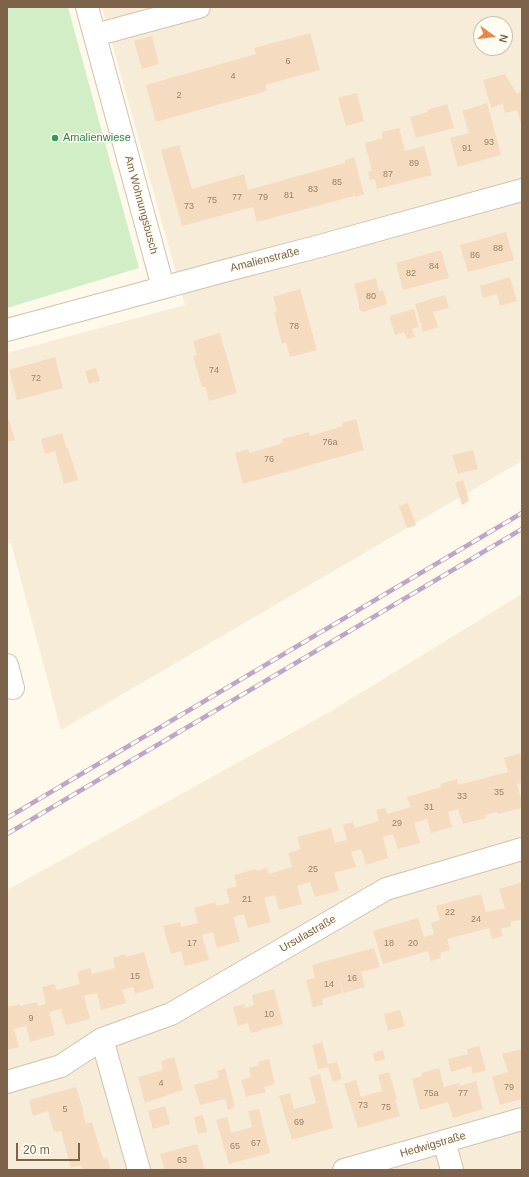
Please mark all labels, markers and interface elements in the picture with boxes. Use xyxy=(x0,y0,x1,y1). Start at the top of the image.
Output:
north arrow xyxy=(473,16,513,56)
text: N xyxy=(497,33,510,44)
house number: 6 xyxy=(285,57,291,67)
house number: 4 xyxy=(230,72,236,82)
house number: 2 xyxy=(176,91,182,101)
place label: Amalienwiese xyxy=(63,131,131,145)
marker: Amalienwiese xyxy=(50,133,60,143)
house number: 93 xyxy=(484,138,494,148)
house number: 91 xyxy=(462,144,472,154)
street label: Am Wohnungsbusch xyxy=(122,154,160,256)
house number: 89 xyxy=(409,159,419,169)
house number: 87 xyxy=(383,170,393,180)
house number: 85 xyxy=(332,178,342,188)
house number: 83 xyxy=(308,185,318,195)
house number: 81 xyxy=(284,191,294,201)
house number: 77 xyxy=(232,193,242,203)
house number: 79 xyxy=(258,193,268,203)
house number: 75 xyxy=(207,196,217,206)
house number: 73 xyxy=(184,202,194,212)
house number: 88 xyxy=(493,244,503,254)
street label: Amalienstraße xyxy=(229,245,301,275)
house number: 86 xyxy=(470,251,480,261)
house number: 84 xyxy=(429,262,439,272)
house number: 82 xyxy=(406,269,416,279)
house number: 80 xyxy=(366,292,376,302)
house number: 78 xyxy=(289,322,299,332)
house number: 74 xyxy=(209,366,219,376)
house number: 72 xyxy=(31,374,41,384)
house number: 76a xyxy=(322,438,338,448)
house number: 76 xyxy=(264,455,274,465)
house number: 35 xyxy=(494,788,504,798)
house number: 33 xyxy=(457,792,467,802)
house number: 31 xyxy=(424,803,434,813)
house number: 29 xyxy=(392,819,402,829)
house number: 25 xyxy=(308,865,318,875)
house number: 21 xyxy=(242,895,252,905)
house number: 22 xyxy=(445,908,455,918)
street label: Ursulastraße xyxy=(277,913,339,955)
house number: 24 xyxy=(471,915,481,925)
house number: 17 xyxy=(187,939,197,949)
house number: 18 xyxy=(384,939,394,949)
house number: 20 xyxy=(408,939,418,949)
house number: 15 xyxy=(130,972,140,982)
house number: 16 xyxy=(347,974,357,984)
house number: 14 xyxy=(324,980,334,990)
house number: 10 xyxy=(264,1010,274,1020)
house number: 9 xyxy=(28,1014,34,1024)
house number: 4 xyxy=(158,1079,164,1089)
house number: 79 xyxy=(504,1083,514,1093)
house number: 75a xyxy=(423,1089,439,1099)
house number: 77 xyxy=(458,1089,468,1099)
house number: 73 xyxy=(358,1101,368,1111)
house number: 75 xyxy=(381,1103,391,1113)
house number: 5 xyxy=(62,1105,68,1115)
house number: 69 xyxy=(294,1118,304,1128)
street label: Hedwigstraße xyxy=(399,1129,467,1161)
scale bar xyxy=(18,1135,82,1161)
house number: 67 xyxy=(251,1139,261,1149)
house number: 65 xyxy=(230,1142,240,1152)
text: 20 m xyxy=(23,1143,50,1157)
house number: 63 xyxy=(177,1156,187,1166)

